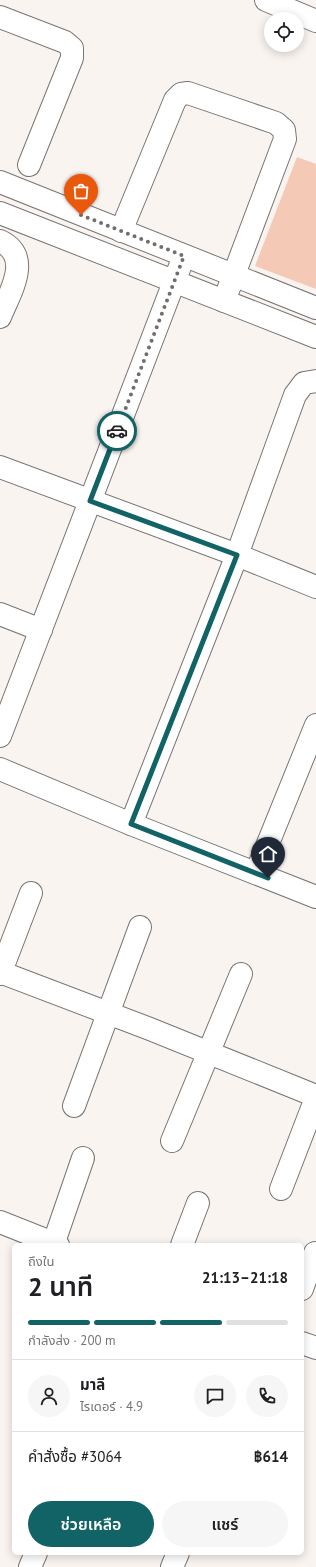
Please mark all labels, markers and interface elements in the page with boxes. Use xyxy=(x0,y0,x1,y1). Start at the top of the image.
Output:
map controls xyxy=(264,12,304,52)
button: locate xyxy=(264,12,304,52)
pin xyxy=(64,174,98,215)
icon: bag xyxy=(70,180,92,202)
courier xyxy=(97,411,137,451)
icon: car xyxy=(106,420,128,442)
pin xyxy=(251,837,285,878)
icon: home xyxy=(257,843,279,865)
text: ถึงใน xyxy=(28,1253,54,1270)
text: 21:13–21:18 xyxy=(202,1268,288,1287)
text: 2 นาที xyxy=(28,1270,93,1303)
text: กำลังส่ง · 200 m xyxy=(28,1332,116,1349)
button: person xyxy=(28,1375,70,1417)
text: มาลี xyxy=(80,1375,105,1394)
button: chat xyxy=(194,1375,236,1417)
button: phone xyxy=(246,1375,288,1417)
text: ไรเดอร์ · 4.9 xyxy=(80,1398,143,1415)
text: คำสั่งซื้อ #3064 xyxy=(28,1447,122,1466)
text: ฿614 xyxy=(254,1447,288,1466)
button: ช่วยเหลือ xyxy=(28,1501,154,1547)
button: แชร์ xyxy=(162,1501,288,1547)

